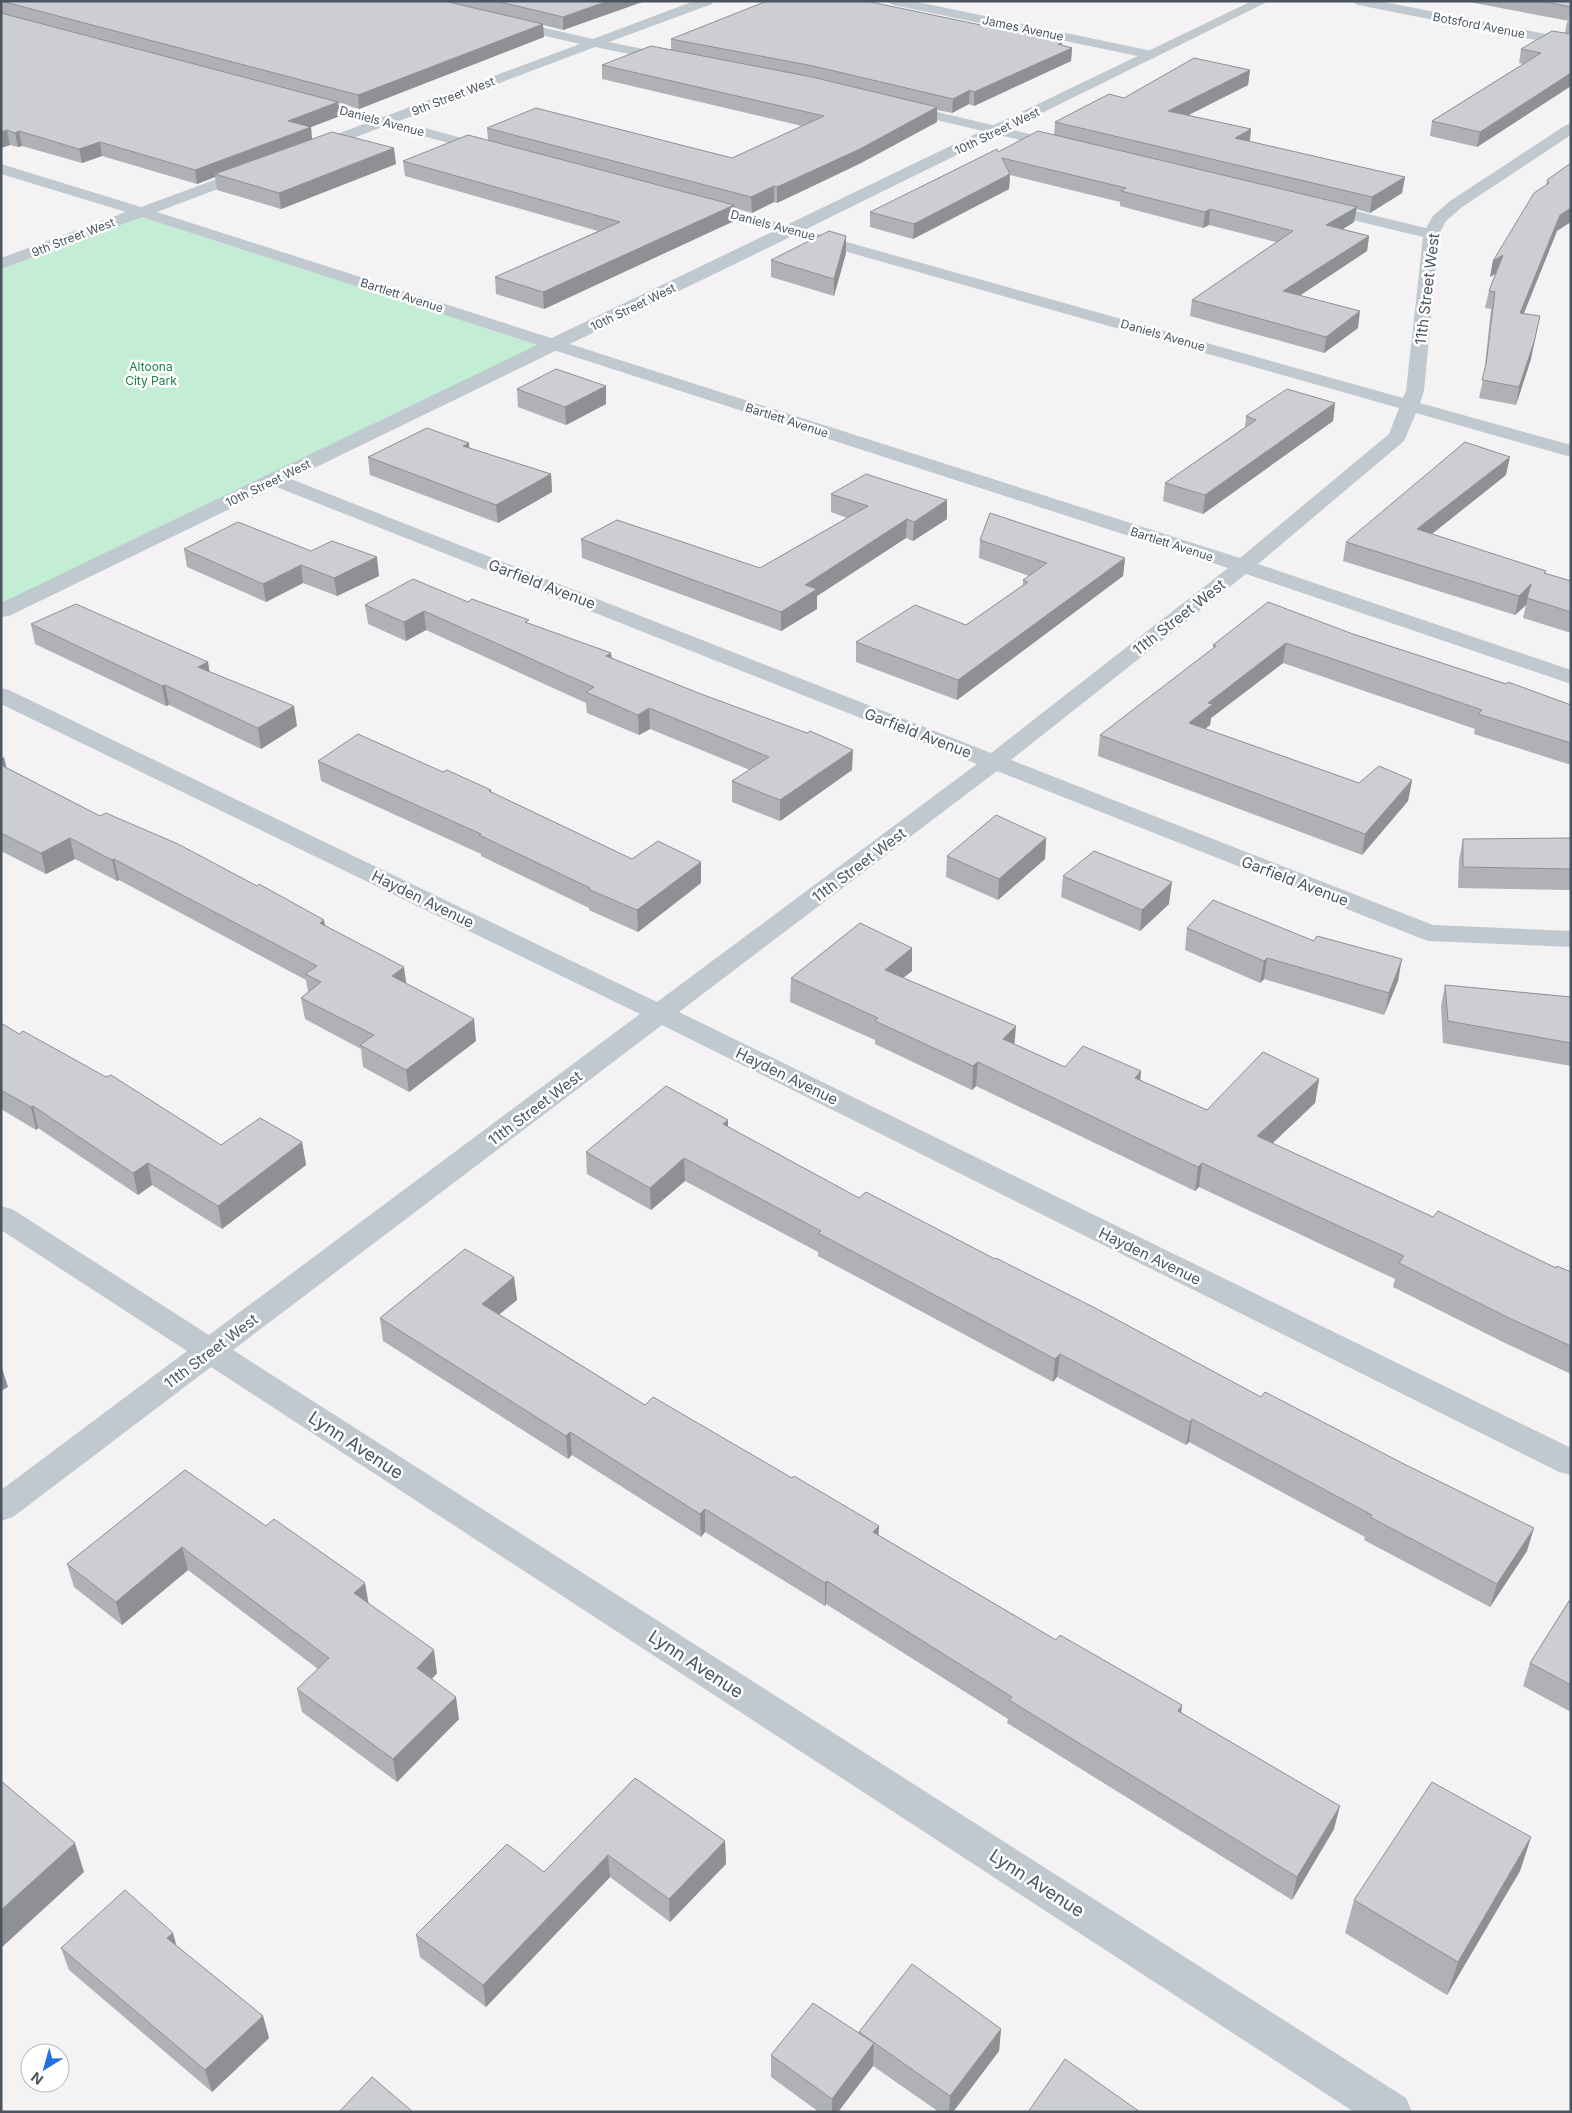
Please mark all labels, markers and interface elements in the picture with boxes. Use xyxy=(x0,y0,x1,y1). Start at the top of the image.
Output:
street label: Botsford Avenue xyxy=(1432,9,1526,41)
street label: James Avenue xyxy=(981,12,1065,44)
street label: 9th Street West xyxy=(409,73,497,119)
street label: Daniels Avenue xyxy=(338,102,426,140)
street label: 10th Street West xyxy=(952,104,1042,158)
street label: Daniels Avenue xyxy=(729,206,817,244)
street label: 9th Street West xyxy=(29,214,117,260)
street label: 11th Street West xyxy=(1411,232,1443,346)
street label: Bartlett Avenue xyxy=(359,275,445,315)
street label: 10th Street West xyxy=(588,280,678,334)
street label: Daniels Avenue xyxy=(1119,316,1207,354)
park label: Altoona City Park xyxy=(125,359,177,388)
street label: Bartlett Avenue xyxy=(744,400,830,440)
street label: 10th Street West xyxy=(223,456,313,510)
street label: Bartlett Avenue xyxy=(1129,524,1215,564)
street label: Garfield Avenue xyxy=(486,555,598,613)
street label: 11th Street West xyxy=(1129,575,1229,659)
street label: Garfield Avenue xyxy=(862,704,974,762)
street label: 11th Street West xyxy=(808,823,910,906)
street label: Garfield Avenue xyxy=(1239,852,1351,910)
street label: Hayden Avenue xyxy=(369,866,477,932)
street label: Hayden Avenue xyxy=(733,1043,841,1109)
street label: 11th Street West xyxy=(484,1066,586,1149)
street label: Hayden Avenue xyxy=(1096,1223,1204,1289)
street label: 11th Street West xyxy=(160,1309,262,1392)
street label: Lynn Avenue xyxy=(305,1407,407,1483)
street label: Lynn Avenue xyxy=(645,1626,747,1702)
street label: Lynn Avenue xyxy=(986,1845,1088,1921)
north arrow xyxy=(20,2043,70,2093)
text: N xyxy=(27,2069,46,2089)

